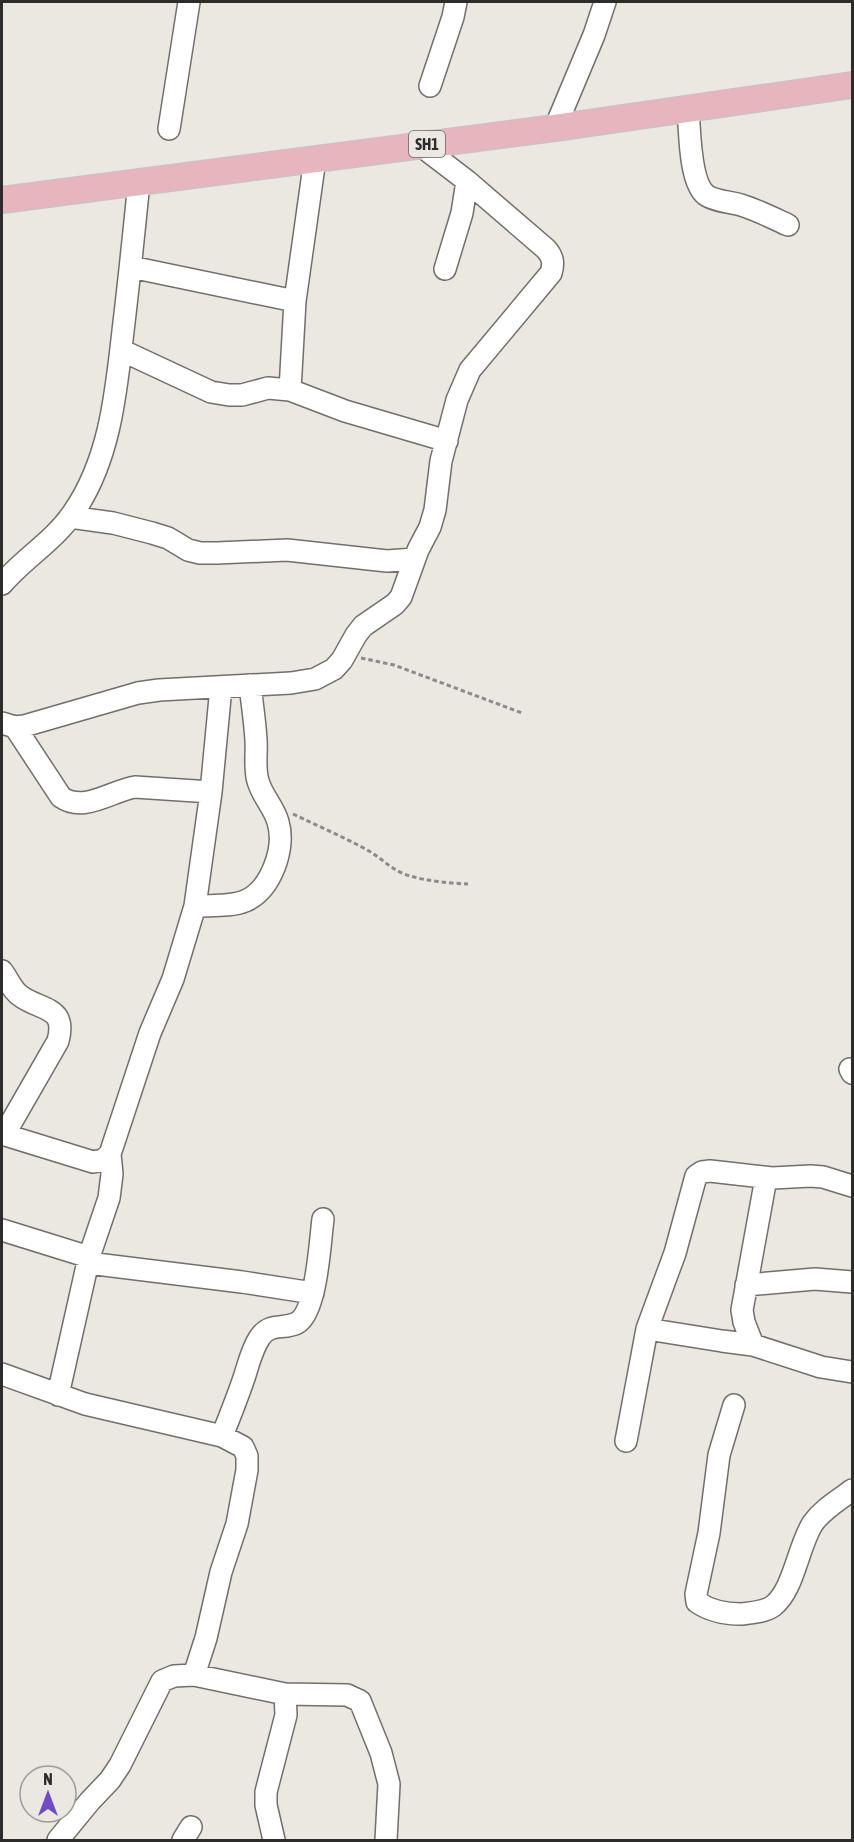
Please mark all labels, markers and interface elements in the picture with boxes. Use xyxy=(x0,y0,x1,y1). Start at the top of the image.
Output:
road number: SH1 xyxy=(409,131,445,157)
north arrow xyxy=(18,1764,78,1824)
text: N xyxy=(43,1770,53,1788)

